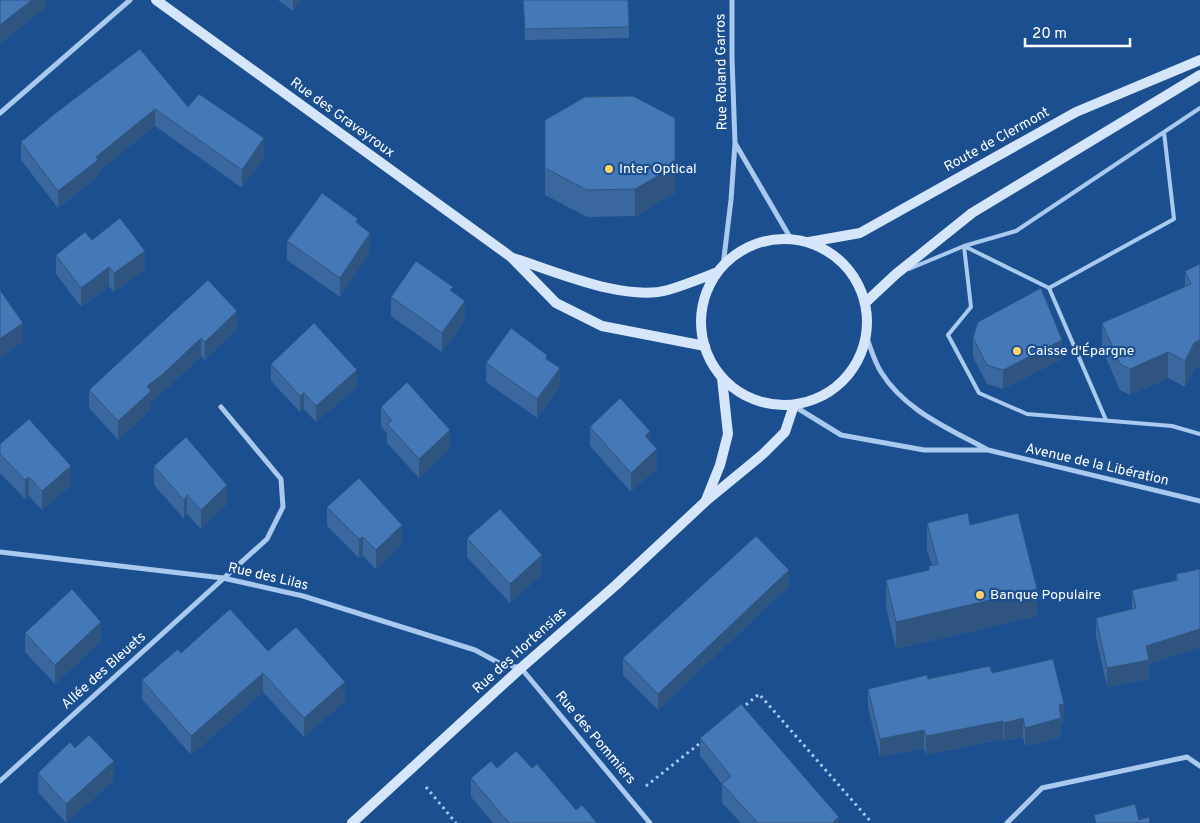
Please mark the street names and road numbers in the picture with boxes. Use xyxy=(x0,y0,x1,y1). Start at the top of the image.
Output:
street label: Rue Roland Garros xyxy=(712,13,732,131)
street label: Rue des Graveyroux xyxy=(286,74,398,162)
street label: Route de Clermont xyxy=(941,104,1053,176)
street label: Avenue de la Libération xyxy=(1024,440,1170,490)
street label: Rue des Lilas xyxy=(226,560,310,594)
street label: Rue des Hortensias xyxy=(469,604,571,698)
street label: Allée des Bleuets xyxy=(58,629,150,713)
street label: Rue des Pommiers xyxy=(551,688,639,788)

